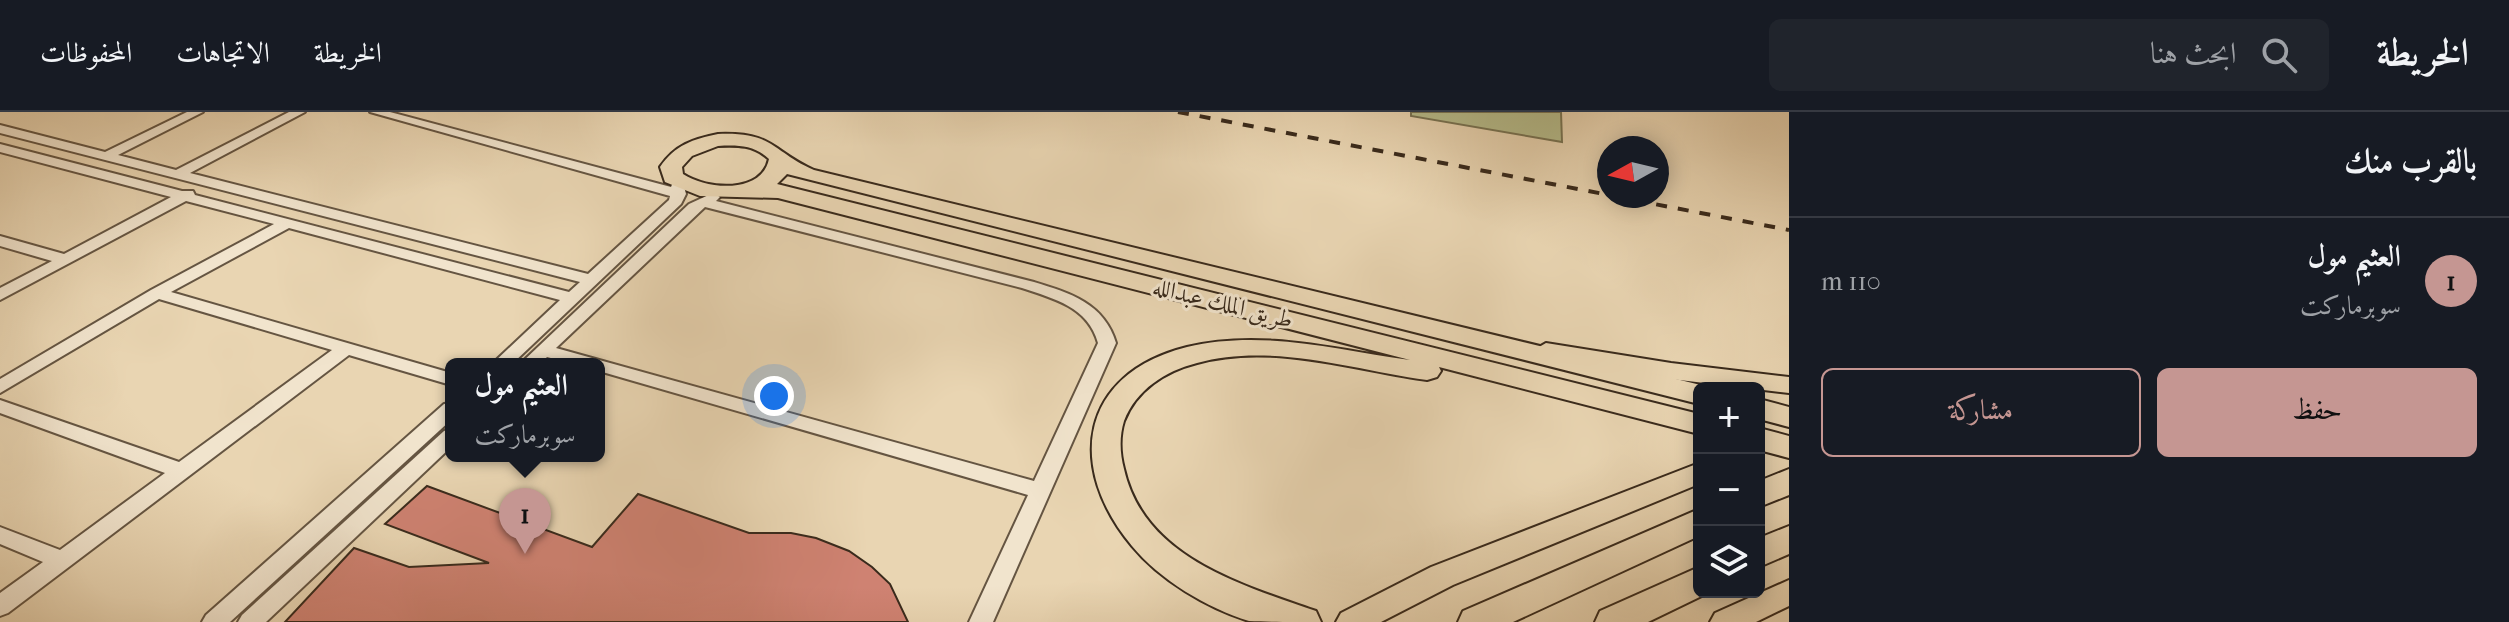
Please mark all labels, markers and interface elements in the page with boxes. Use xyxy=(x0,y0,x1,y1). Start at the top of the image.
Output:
search box xyxy=(1769,19,2329,91)
text: الخريطة xyxy=(2377,30,2469,75)
icon: search xyxy=(2257,33,2301,77)
text: المحفوظات xyxy=(40,36,132,69)
text: الاتجاهات xyxy=(176,36,270,69)
text: الخريطة xyxy=(314,36,382,69)
text: ابحث هنا xyxy=(2150,36,2237,71)
north arrow xyxy=(1597,136,1669,208)
text: بالقرب منك xyxy=(2344,141,2477,181)
text: العثيم مول xyxy=(2308,239,2401,274)
text: 110 m xyxy=(1821,266,1881,297)
text: 1 xyxy=(2446,266,2456,297)
street label: طريق الملك عبدالله xyxy=(1150,272,1296,335)
text: سوبرماركت xyxy=(2300,290,2401,321)
popup xyxy=(445,358,605,462)
text: العثيم مول xyxy=(475,368,568,403)
button: مشاركة xyxy=(1821,368,2141,457)
button: حفظ xyxy=(2157,368,2477,457)
your location xyxy=(754,376,794,416)
map controls xyxy=(1693,382,1765,598)
button: + xyxy=(1693,382,1765,454)
text: سوبرماركت xyxy=(475,419,575,450)
button: − xyxy=(1693,454,1765,526)
pin: 1 xyxy=(499,488,551,554)
button: layers xyxy=(1693,526,1765,598)

